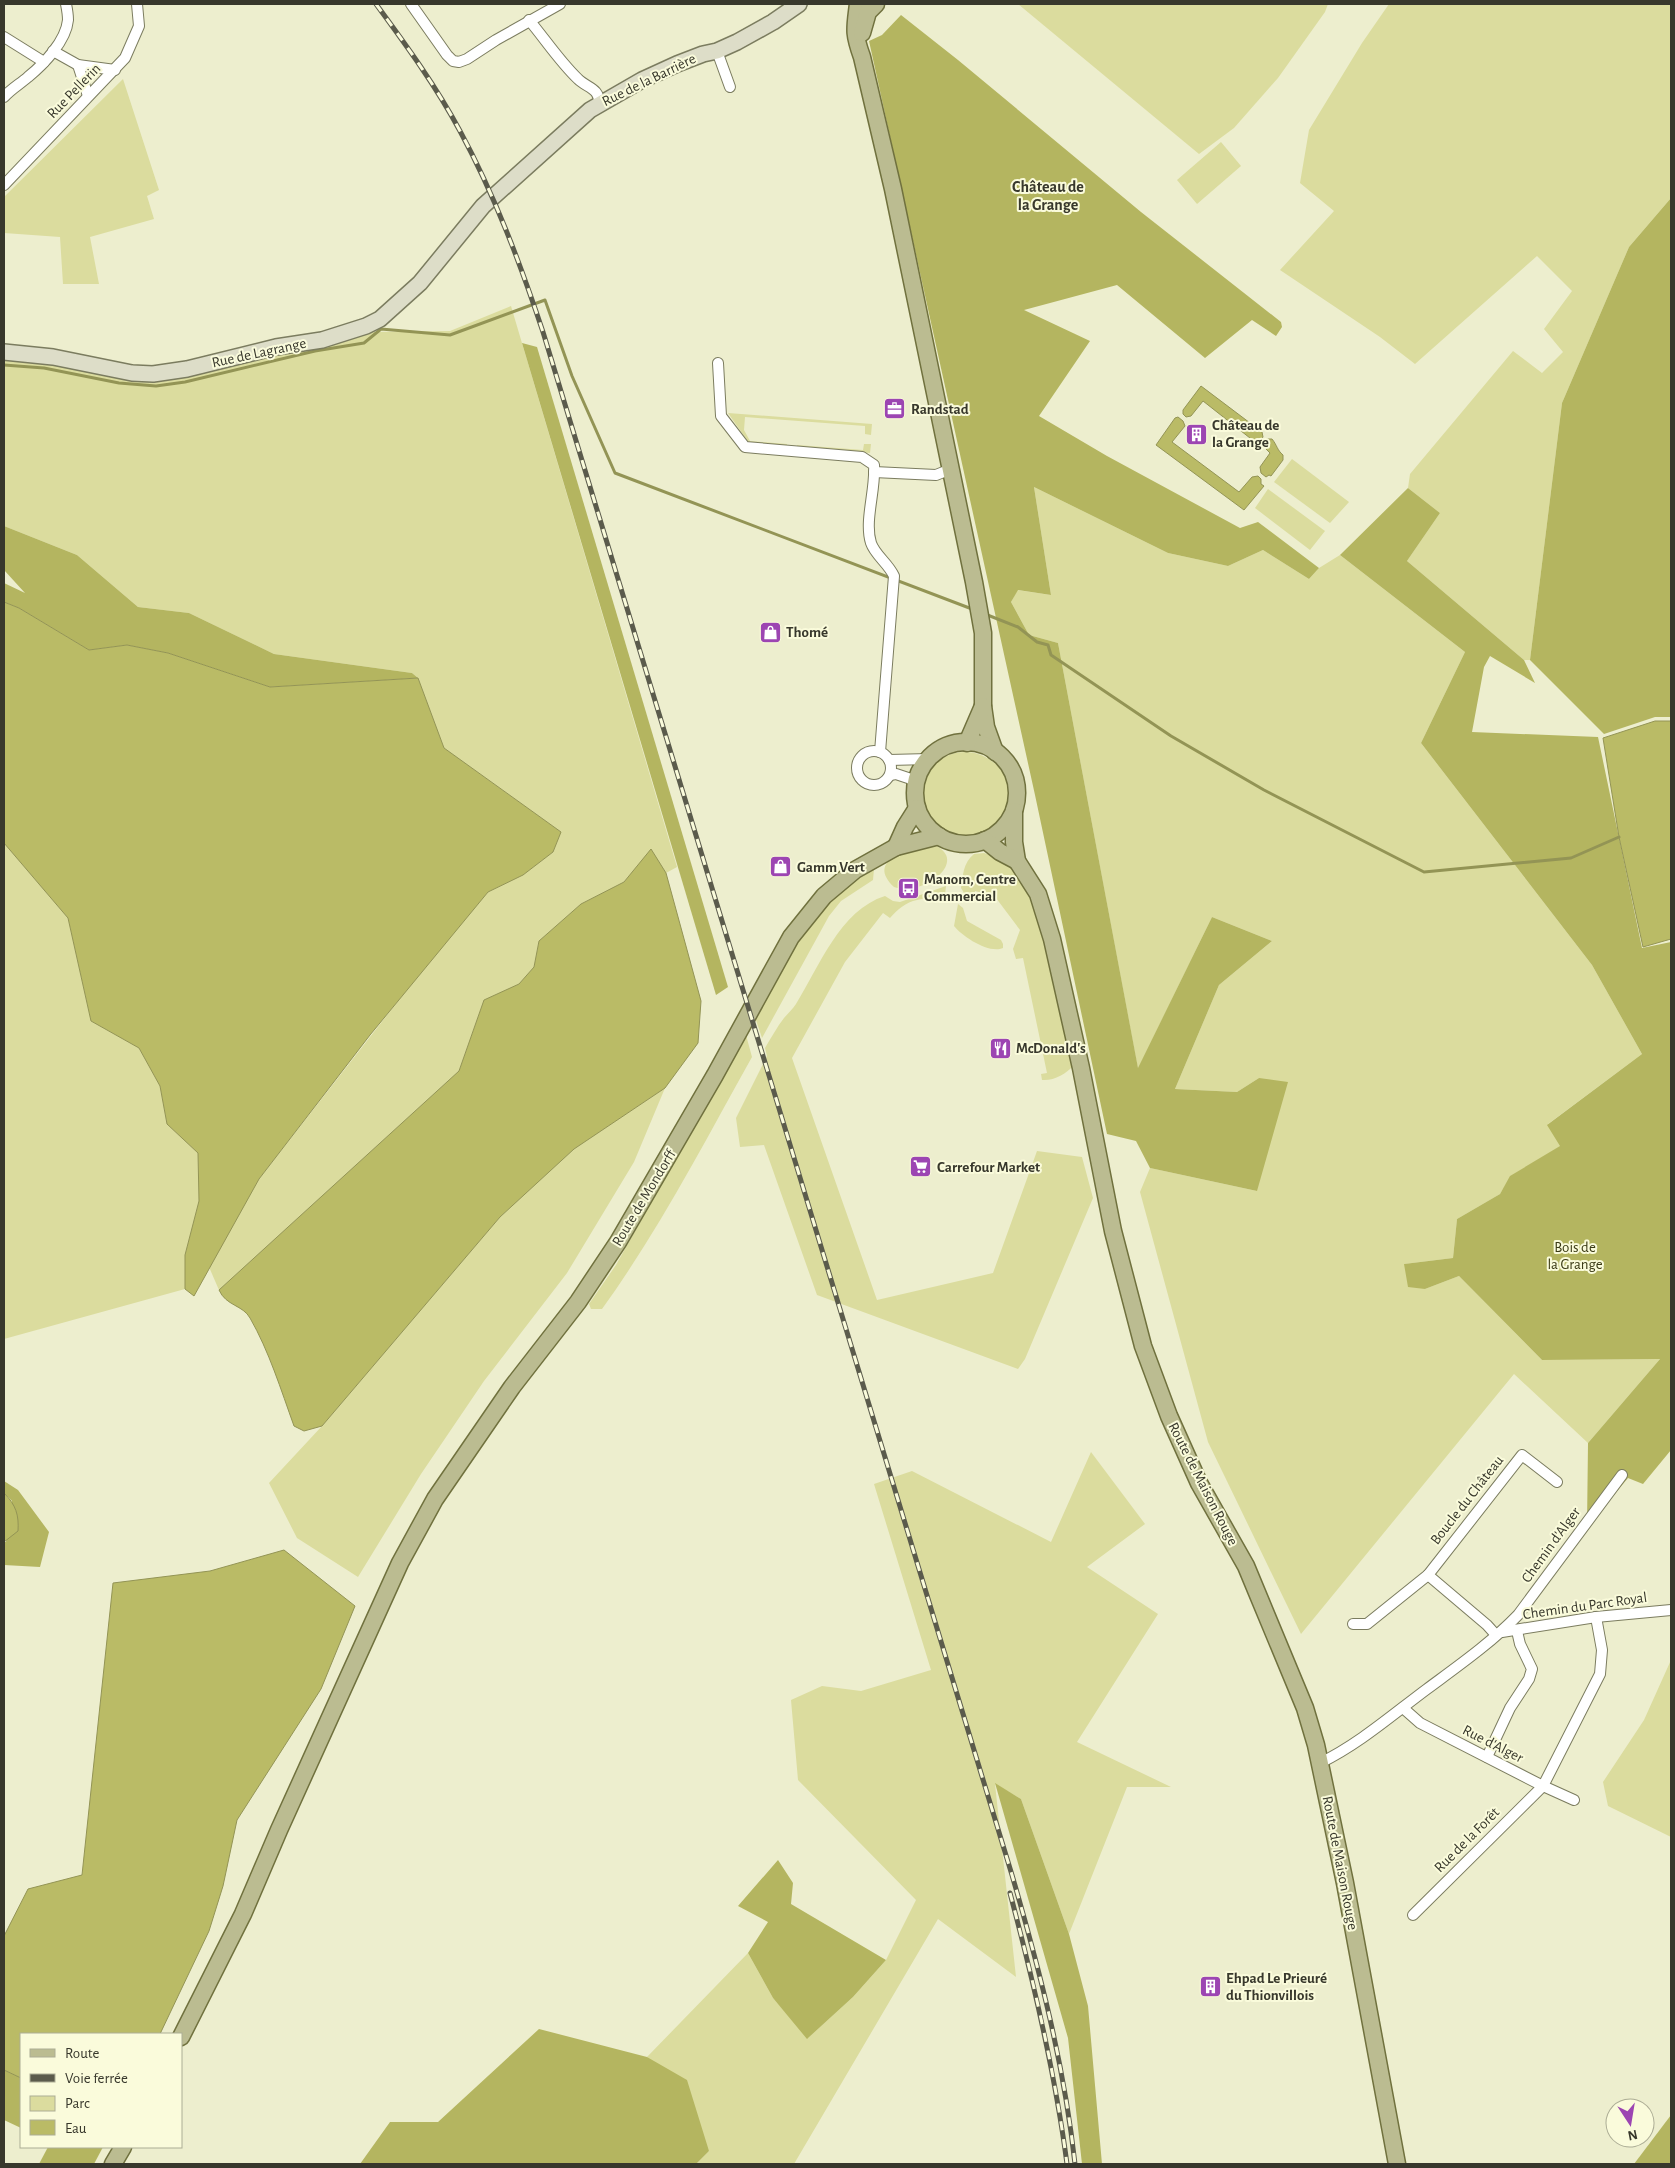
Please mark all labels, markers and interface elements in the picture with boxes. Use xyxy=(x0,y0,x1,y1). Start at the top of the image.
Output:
street label: Rue de la Barrière xyxy=(600,51,698,109)
street label: Rue Pellerin xyxy=(44,61,104,121)
district label: Château de la Grange xyxy=(1012,179,1084,213)
street label: Rue de Lagrange xyxy=(210,336,308,370)
office icon: Randstad xyxy=(883,397,907,421)
place label: Randstad xyxy=(911,402,969,417)
place label: Château de la Grange xyxy=(1212,418,1279,450)
building icon: Château de la Grange xyxy=(1184,422,1208,446)
shop icon: Thomé xyxy=(758,620,782,644)
place label: Thomé xyxy=(786,625,828,640)
shop icon: Gamm Vert xyxy=(769,855,793,879)
place label: Gamm Vert xyxy=(797,860,865,875)
place label: Manom, Centre Commercial xyxy=(924,872,1016,904)
bus stop icon: Manom, Centre Commercial xyxy=(896,876,920,900)
restaurant icon: McDonald's xyxy=(988,1036,1012,1060)
place label: McDonald's xyxy=(1016,1041,1086,1056)
street label: Route de Mondorff xyxy=(609,1146,679,1249)
supermarket icon: Carrefour Market xyxy=(909,1155,933,1179)
place label: Carrefour Market xyxy=(937,1160,1040,1175)
park label: Bois de la Grange xyxy=(1547,1240,1603,1272)
street label: Route de Maison Rouge xyxy=(1165,1420,1241,1548)
street label: Boucle du Château xyxy=(1428,1452,1506,1547)
street label: Chemin d'Alger xyxy=(1519,1504,1583,1585)
street label: Chemin du Parc Royal xyxy=(1522,1590,1648,1622)
street label: Rue d'Alger xyxy=(1460,1722,1526,1766)
street label: Route de Maison Rouge xyxy=(1320,1795,1360,1931)
street label: Rue de la Forêt xyxy=(1432,1804,1503,1875)
place label: Ehpad Le Prieuré du Thionvillois xyxy=(1226,1971,1327,2003)
building icon: Ehpad Le Prieuré du Thionvillois xyxy=(1198,1975,1222,1999)
legend xyxy=(20,2033,182,2148)
text: Route xyxy=(65,2046,99,2061)
text: Voie ferrée xyxy=(65,2071,128,2086)
text: Parc xyxy=(65,2096,90,2111)
north arrow xyxy=(1605,2098,1655,2148)
text: Eau xyxy=(65,2121,87,2136)
text: N xyxy=(1626,2127,1639,2143)

